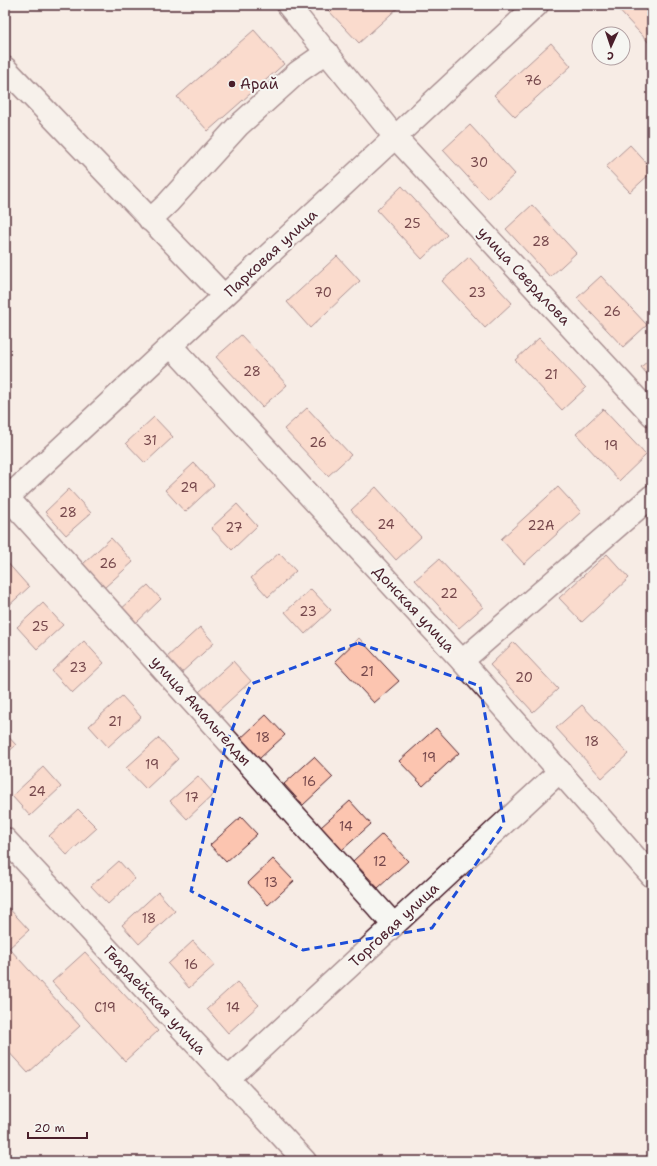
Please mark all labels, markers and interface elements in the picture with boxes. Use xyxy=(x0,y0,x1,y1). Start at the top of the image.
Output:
north arrow xyxy=(591,26,631,66)
text: С xyxy=(606,48,614,63)
house number: 76 xyxy=(524,72,542,89)
place label: Арай xyxy=(240,74,279,94)
marker: Арай xyxy=(227,79,237,89)
house number: 30 xyxy=(470,154,488,171)
street label: Парковая улица xyxy=(220,204,322,301)
house number: 25 xyxy=(404,215,420,232)
street label: улица Свердлова xyxy=(473,222,575,330)
house number: 28 xyxy=(532,233,550,250)
house number: 70 xyxy=(314,284,332,301)
house number: 23 xyxy=(468,284,486,301)
house number: 26 xyxy=(603,303,621,320)
house number: 28 xyxy=(243,363,261,380)
house number: 21 xyxy=(544,366,558,383)
house number: 31 xyxy=(143,432,157,449)
house number: 26 xyxy=(309,434,327,451)
house number: 19 xyxy=(604,437,618,454)
house number: 29 xyxy=(180,479,198,496)
house number: 28 xyxy=(59,504,77,521)
house number: 24 xyxy=(377,516,395,533)
house number: 22А xyxy=(528,517,554,534)
house number: 27 xyxy=(225,519,243,536)
house number: 26 xyxy=(99,555,117,572)
street label: Донская улица xyxy=(369,561,460,657)
house number: 22 xyxy=(440,585,458,602)
house number: 23 xyxy=(299,603,317,620)
house number: 25 xyxy=(32,618,48,635)
street label: улица Амальгелды xyxy=(146,652,256,770)
house number: 23 xyxy=(69,659,87,676)
house number: 21 xyxy=(360,663,374,680)
house number: 20 xyxy=(515,669,533,686)
house number: 21 xyxy=(108,713,122,730)
house number: 18 xyxy=(256,729,270,746)
house number: 18 xyxy=(585,733,599,750)
house number: 19 xyxy=(422,749,436,766)
house number: 19 xyxy=(145,756,159,773)
house number: 16 xyxy=(302,773,316,790)
house number: 24 xyxy=(28,783,46,800)
house number: 17 xyxy=(185,789,199,806)
house number: 14 xyxy=(339,818,353,835)
house number: 12 xyxy=(373,853,387,870)
house number: 13 xyxy=(264,874,278,891)
street label: Торговая улица xyxy=(345,878,444,972)
house number: 18 xyxy=(142,910,156,927)
street label: Гвардейская улица xyxy=(99,941,211,1059)
house number: 16 xyxy=(184,956,198,973)
house number: С19 xyxy=(94,999,116,1016)
house number: 14 xyxy=(226,999,240,1016)
scale bar xyxy=(28,1114,87,1140)
text: 20 m xyxy=(34,1120,65,1136)

